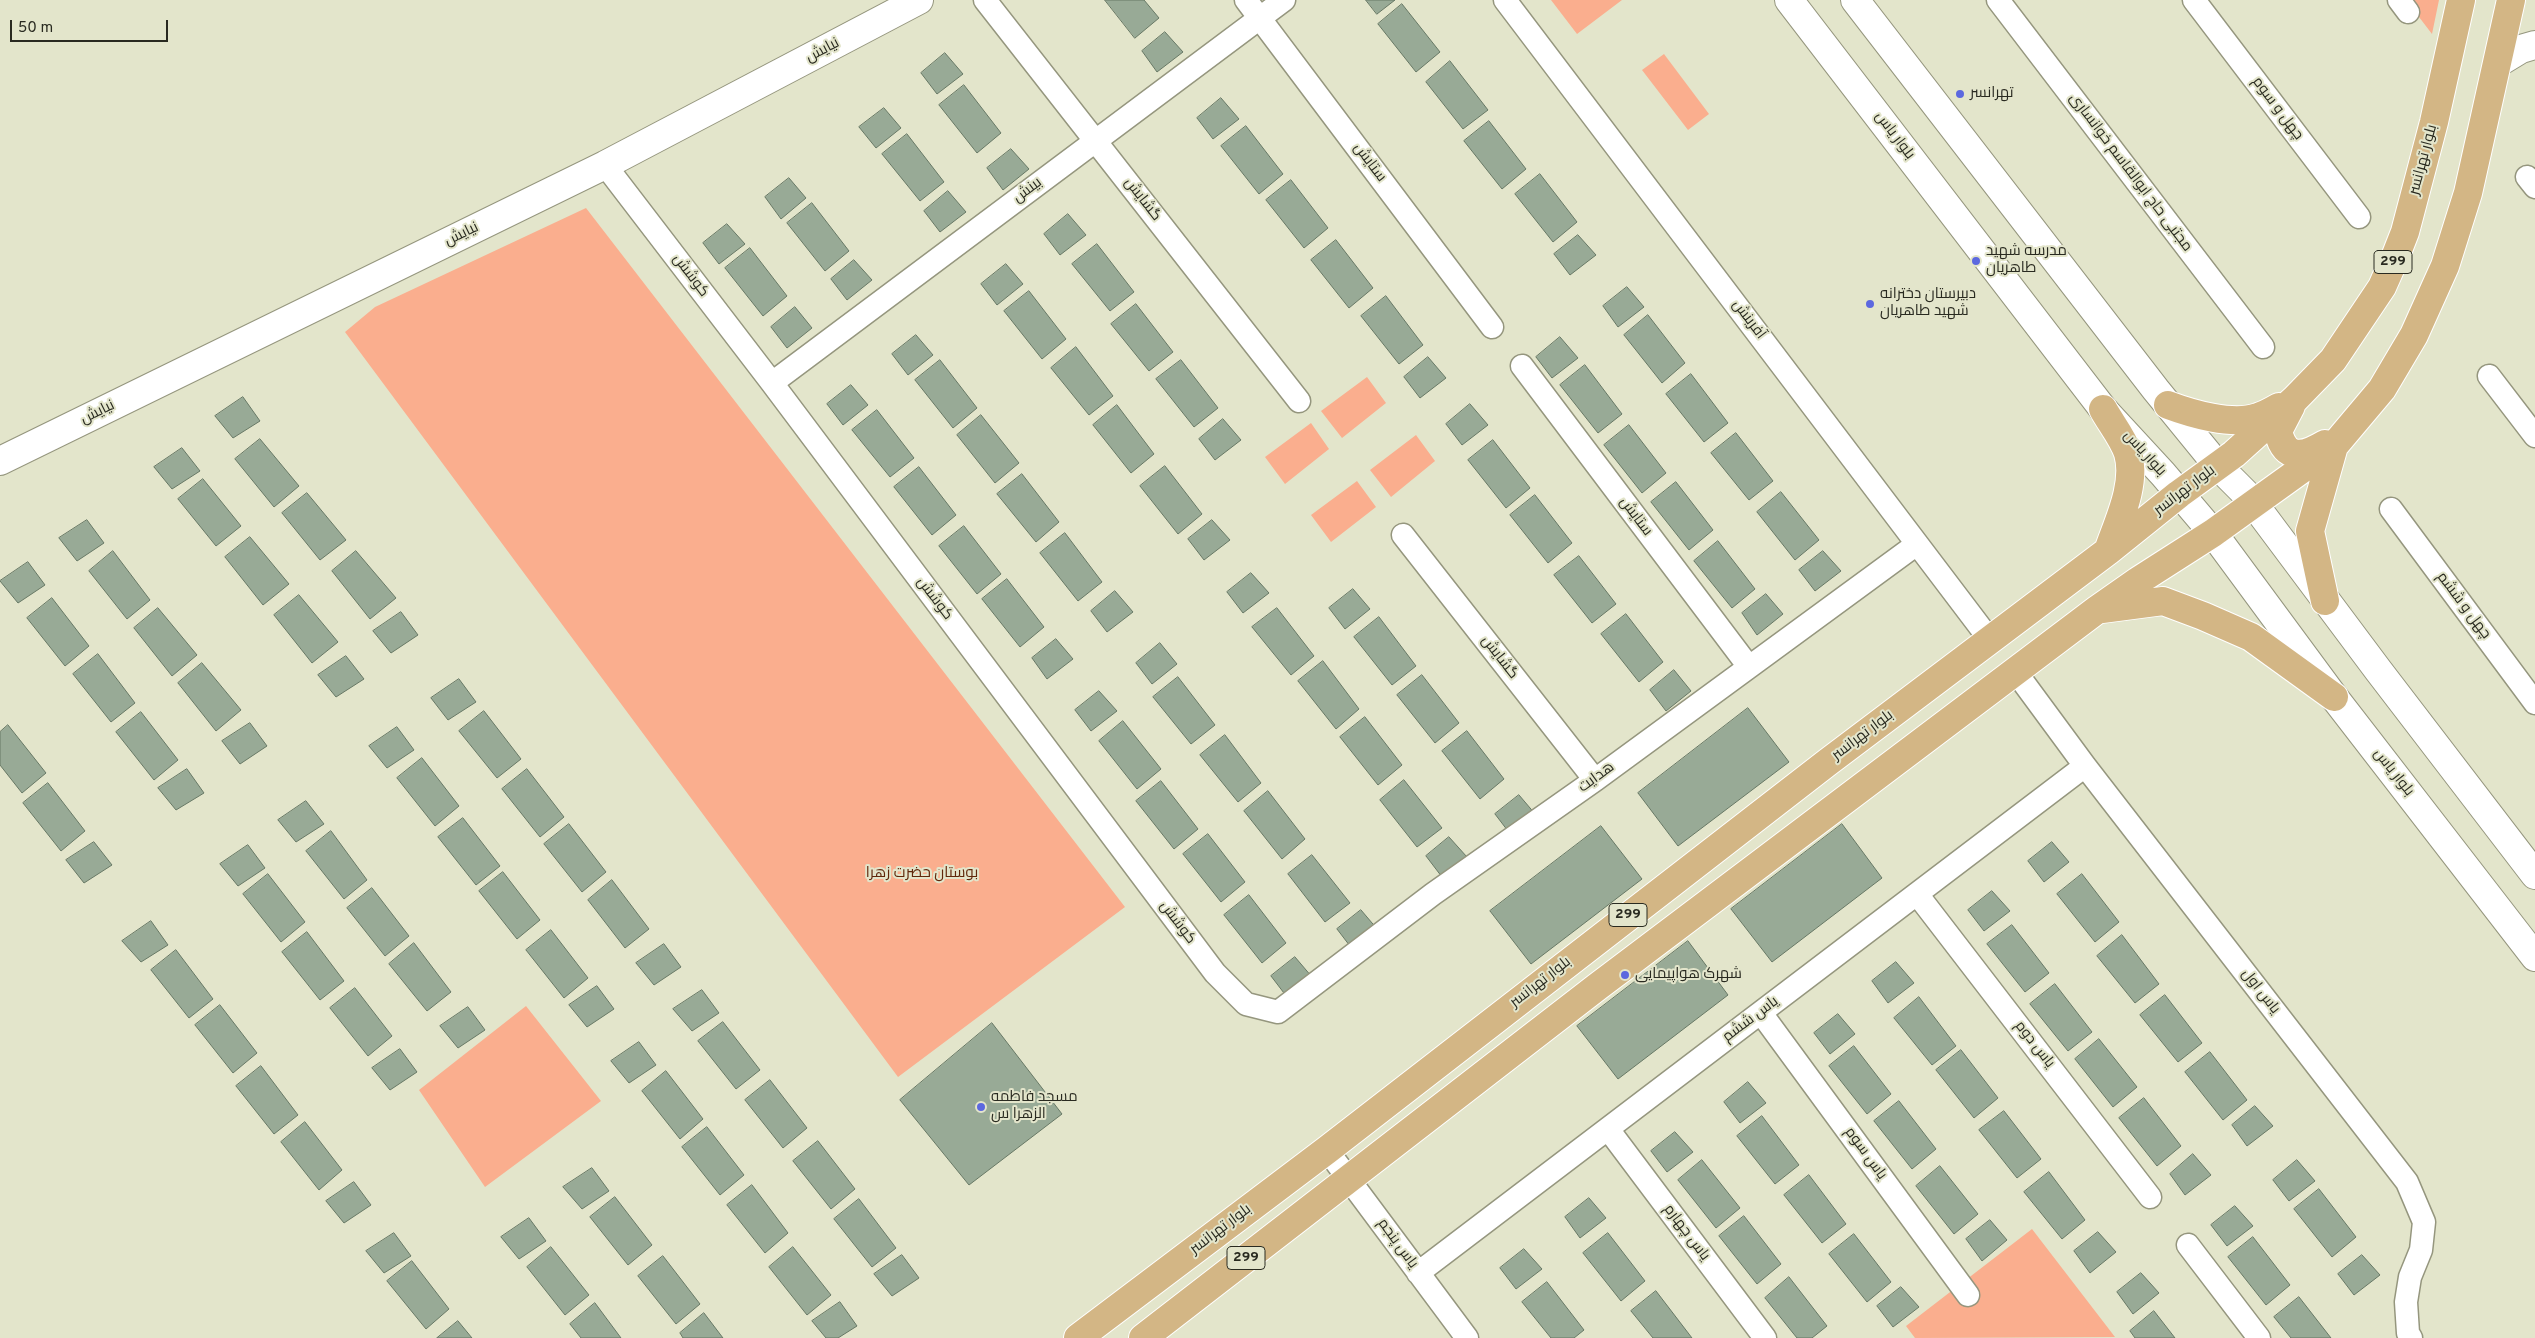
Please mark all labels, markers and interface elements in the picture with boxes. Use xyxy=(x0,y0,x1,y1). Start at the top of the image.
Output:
scale bar xyxy=(12,10,170,42)
text: 50 m xyxy=(18,19,53,38)
street label: نیایش xyxy=(803,35,843,67)
street label: چهل و سوم xyxy=(2247,74,2307,144)
place label: تهرانسر xyxy=(1970,85,2014,103)
marker: تهرانسر xyxy=(1954,88,1966,100)
street label: مجتبی حاج ابوالقاسم خوانساری xyxy=(2065,90,2195,256)
street label: بلوار یاس xyxy=(1870,108,1918,164)
street label: بلوار تهرانسر xyxy=(2406,123,2442,197)
street label: ستایش xyxy=(1349,140,1389,186)
street label: بینش xyxy=(1010,174,1046,208)
street label: گشایش xyxy=(1119,175,1165,225)
street label: نیایش xyxy=(442,219,482,251)
place label: مدرسه شهید طاهریان xyxy=(1986,243,2067,278)
road number: 299 xyxy=(2374,250,2412,274)
street label: کوشش xyxy=(668,251,712,301)
marker: مدرسه شهید طاهریان xyxy=(1970,255,1982,267)
place label: دبیرستان دخترانه شهید طاهریان xyxy=(1880,286,1976,321)
street label: آفرینش xyxy=(1727,297,1769,343)
marker: دبیرستان دخترانه شهید طاهریان xyxy=(1864,298,1876,310)
street label: نیایش xyxy=(78,397,118,429)
street label: بلوار یاس xyxy=(2119,427,2169,481)
street label: بلوار تهرانسر xyxy=(2151,462,2219,520)
street label: ستایش xyxy=(1615,494,1655,540)
street label: چهل و ششم xyxy=(2432,569,2494,643)
street label: کوشش xyxy=(912,574,956,624)
street label: گشایش xyxy=(1476,633,1522,683)
street label: بلوار تهرانسر xyxy=(1829,707,1897,765)
street label: بلوار یاس xyxy=(2369,746,2417,800)
street label: هدایت xyxy=(1575,759,1619,797)
park label: بوستان حضرت زهرا xyxy=(866,865,978,883)
street label: کوشش xyxy=(1155,898,1199,948)
road number: 299 xyxy=(1609,904,1647,926)
street label: بلوار تهرانسر xyxy=(1507,954,1575,1012)
place label: شهرک هواپیمایی xyxy=(1635,966,1742,984)
street label: یاس اول xyxy=(2237,966,2283,1018)
marker: شهرک هواپیمایی xyxy=(1619,969,1631,981)
street label: یاس ششم xyxy=(1720,993,1782,1047)
street label: یاس دوم xyxy=(2010,1018,2058,1072)
place label: مسجد فاطمه الزهرا س xyxy=(991,1089,1078,1124)
marker: مسجد فاطمه الزهرا س xyxy=(975,1101,987,1113)
street label: یاس سوم xyxy=(1840,1124,1890,1184)
street label: بلوار تهرانسر xyxy=(1187,1201,1255,1259)
street label: یاس چهارم xyxy=(1659,1201,1713,1265)
street label: یاس پنجم xyxy=(1373,1215,1421,1273)
road number: 299 xyxy=(1227,1246,1265,1270)

